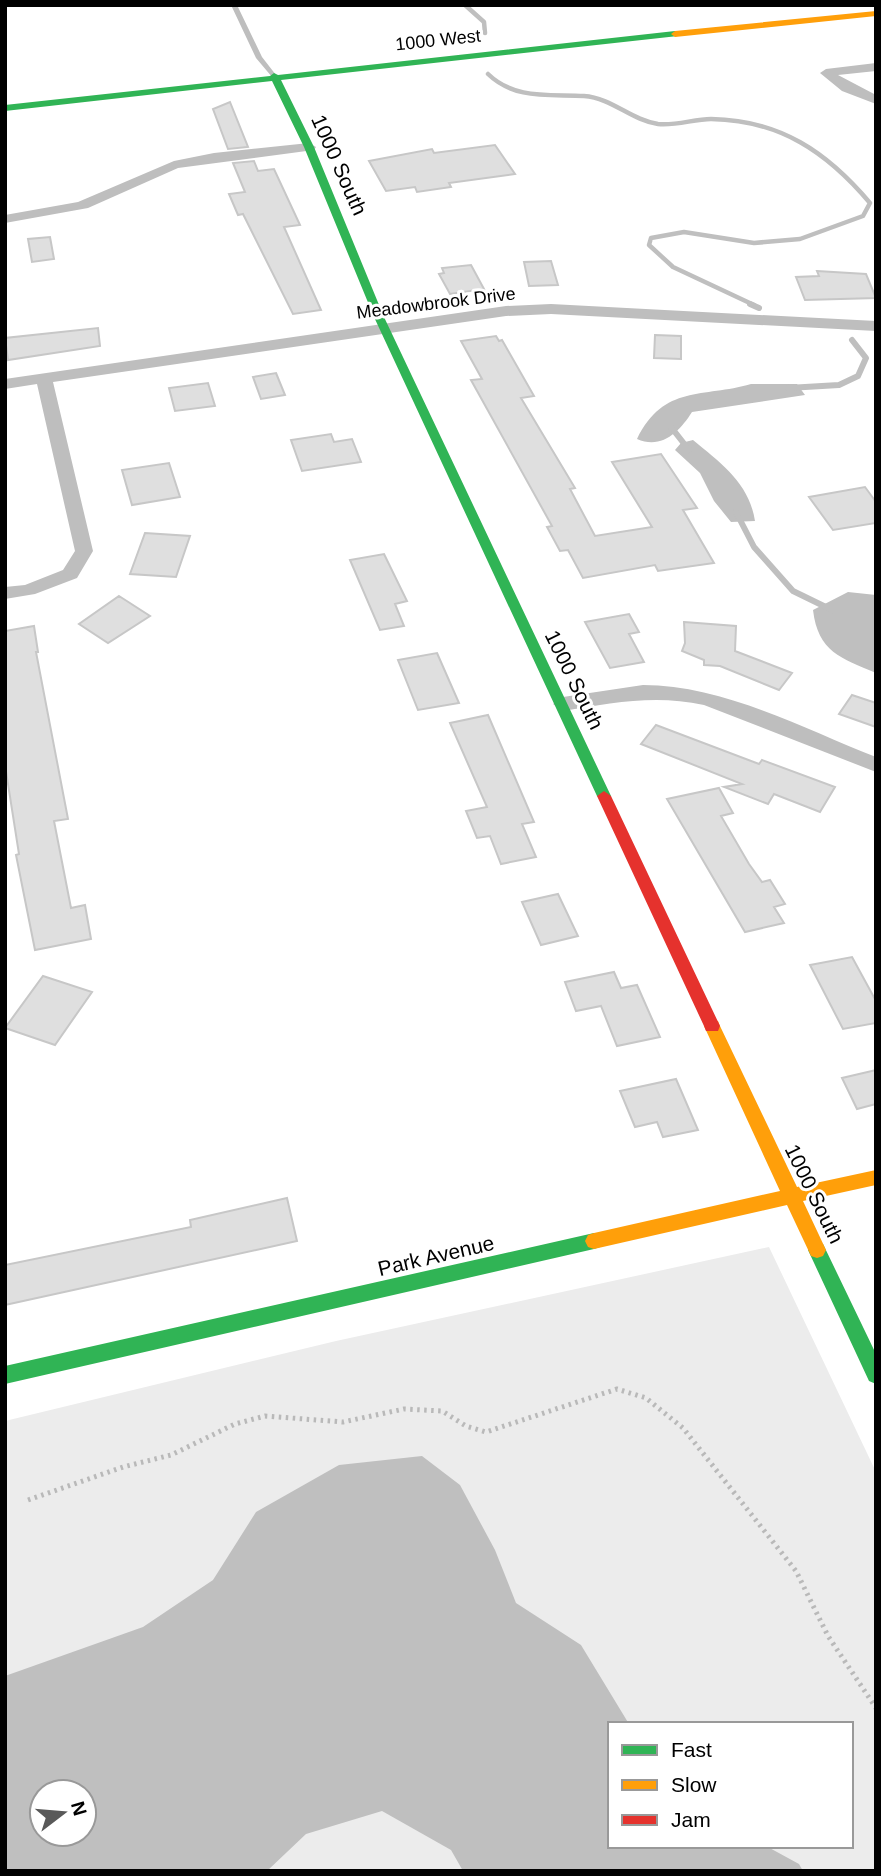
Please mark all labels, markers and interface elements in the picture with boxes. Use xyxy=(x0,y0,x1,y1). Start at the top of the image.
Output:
street label: 1000 West xyxy=(394,26,482,54)
street label: 1000 South xyxy=(307,111,372,219)
street label: Meadowbrook Drive xyxy=(355,283,517,323)
street label: 1000 South xyxy=(541,626,608,733)
street label: 1000 South xyxy=(781,1140,848,1247)
street label: Park Avenue xyxy=(375,1231,496,1280)
legend xyxy=(608,1722,853,1848)
text: Fast xyxy=(671,1738,712,1761)
text: Slow xyxy=(671,1773,717,1796)
north arrow xyxy=(28,1778,98,1848)
text: N xyxy=(67,1799,91,1818)
text: Jam xyxy=(671,1808,711,1831)

